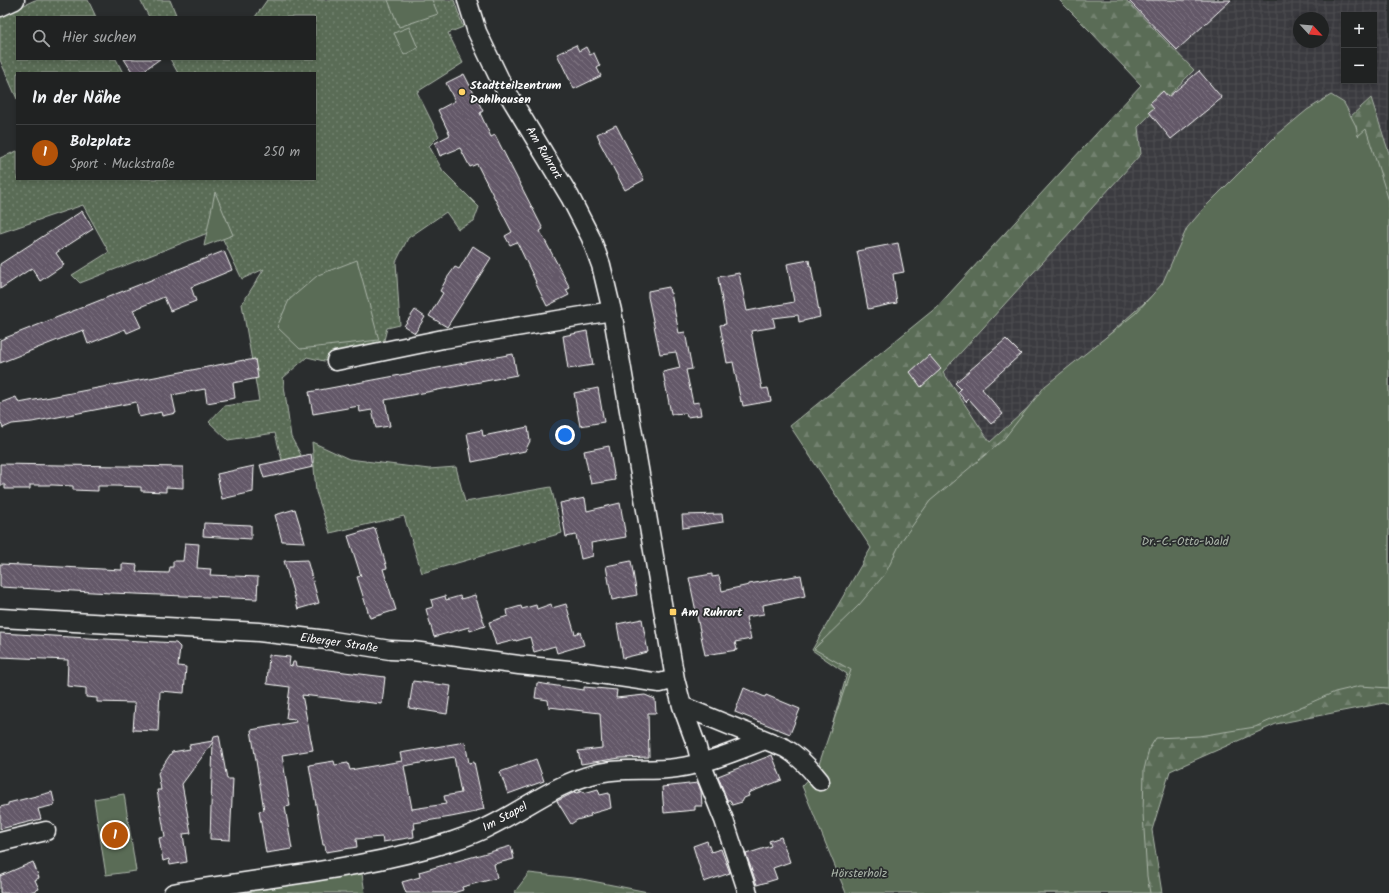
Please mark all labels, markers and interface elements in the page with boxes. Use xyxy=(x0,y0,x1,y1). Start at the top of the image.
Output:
north arrow xyxy=(1293,12,1329,48)
map controls xyxy=(1341,12,1377,84)
button: + xyxy=(1341,12,1377,48)
search box xyxy=(16,16,316,60)
text: Hier suchen xyxy=(62,26,136,50)
icon: search xyxy=(30,27,52,49)
button: − xyxy=(1341,48,1377,84)
place label: Stadtteilzentrum Dahlhausen xyxy=(470,76,561,109)
text: In der Nähe xyxy=(32,85,121,112)
marker: Stadtteilzentrum Dahlhausen xyxy=(457,87,467,97)
street label: Am Ruhrort xyxy=(521,123,567,183)
text: Bolzplatz xyxy=(70,130,131,154)
text: 1 xyxy=(43,142,47,163)
text: 250 m xyxy=(263,142,300,163)
text: Sport · Muckstraße xyxy=(70,154,175,175)
your location xyxy=(555,425,575,445)
park label: Dr.-C.-Otto-Wald xyxy=(1141,532,1230,551)
place label: Am Ruhrort xyxy=(681,603,743,622)
marker: Am Ruhrort xyxy=(668,607,678,617)
street label: Eiberger Straße xyxy=(299,628,380,658)
street label: Im Stapel xyxy=(479,797,531,837)
pin: 1 xyxy=(102,820,128,850)
park label: Hörsterholz xyxy=(831,864,887,883)

